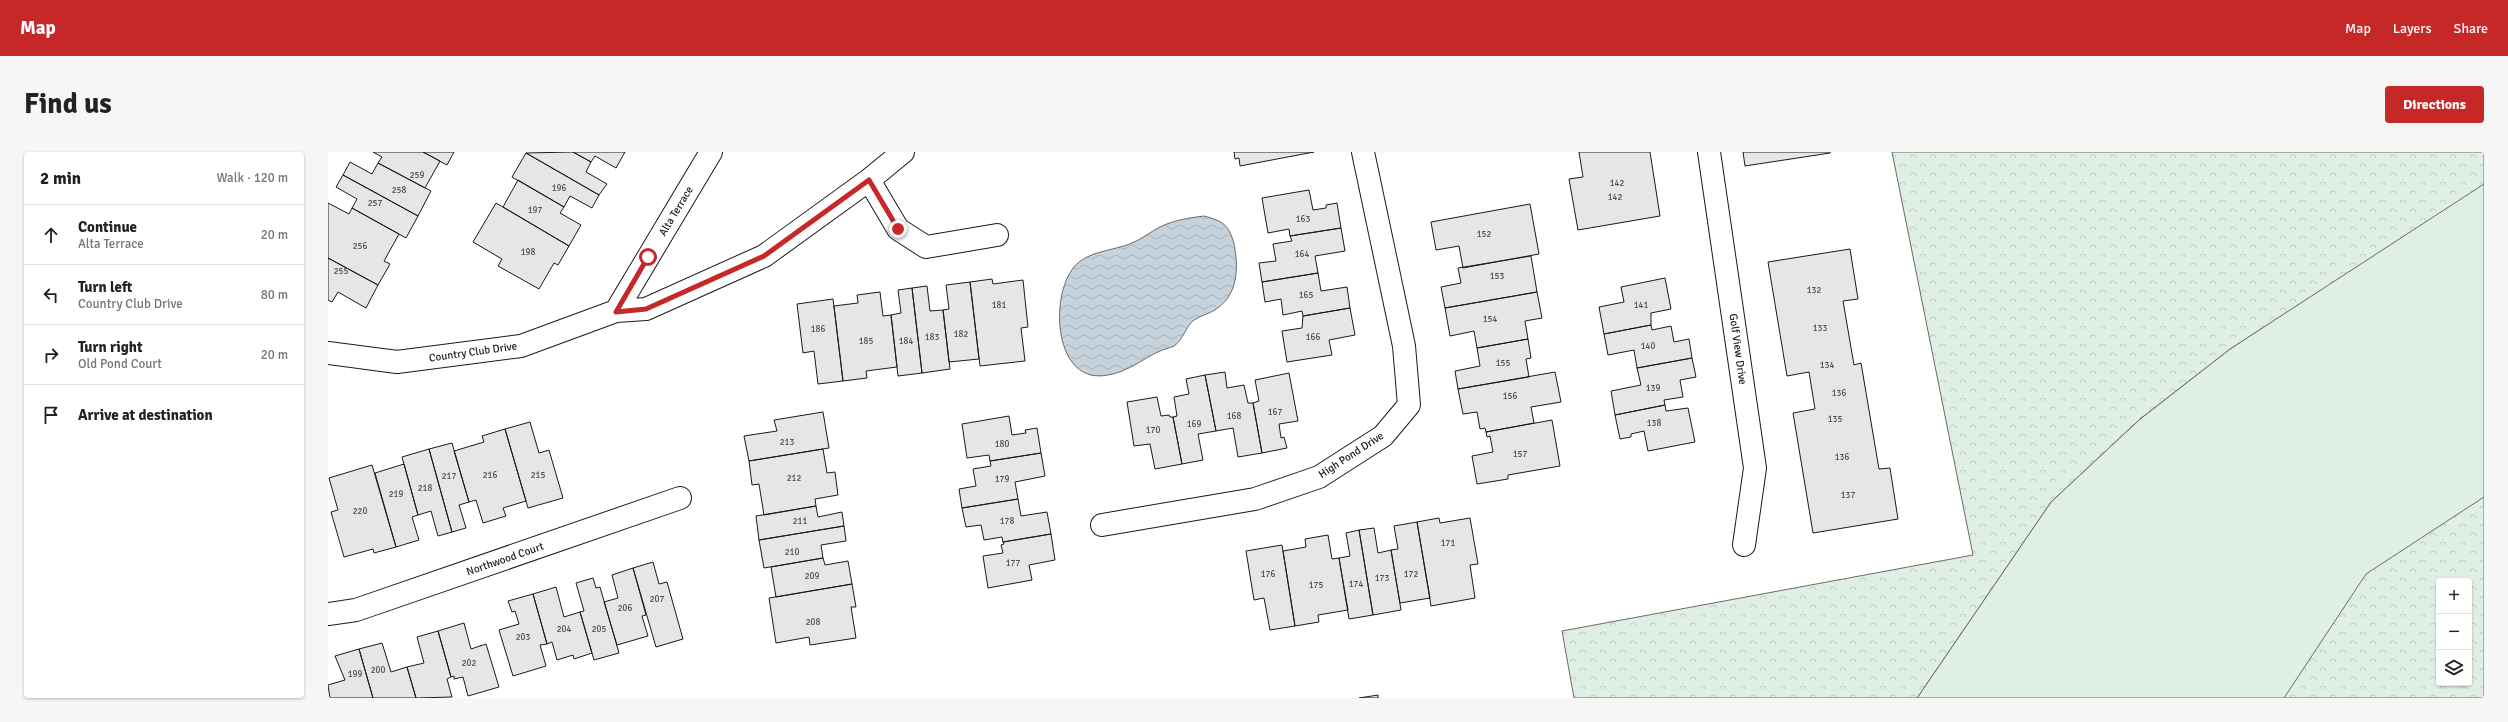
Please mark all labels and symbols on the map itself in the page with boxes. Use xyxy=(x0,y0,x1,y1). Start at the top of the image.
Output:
house number: 259 xyxy=(410,170,424,181)
house number: 142 xyxy=(1610,178,1624,189)
house number: 196 xyxy=(552,183,566,194)
street label: Alta Terrace xyxy=(656,184,696,238)
house number: 258 xyxy=(392,185,406,196)
house number: 142 xyxy=(1608,192,1622,203)
house number: 257 xyxy=(368,198,382,209)
house number: 197 xyxy=(528,205,542,216)
house number: 163 xyxy=(1296,214,1310,225)
route end xyxy=(889,220,907,238)
house number: 152 xyxy=(1477,229,1491,240)
house number: 256 xyxy=(353,241,367,252)
house number: 198 xyxy=(521,247,535,258)
route start xyxy=(639,248,657,266)
house number: 164 xyxy=(1295,249,1309,260)
house number: 255 xyxy=(334,266,348,277)
house number: 153 xyxy=(1490,271,1504,282)
house number: 132 xyxy=(1807,285,1821,296)
house number: 165 xyxy=(1299,290,1313,301)
house number: 181 xyxy=(992,300,1006,311)
house number: 141 xyxy=(1634,300,1648,311)
street label: Golf View Drive xyxy=(1727,313,1749,385)
house number: 154 xyxy=(1483,314,1497,325)
house number: 133 xyxy=(1813,323,1827,334)
house number: 186 xyxy=(811,324,825,335)
house number: 182 xyxy=(954,329,968,340)
house number: 183 xyxy=(925,332,939,343)
house number: 166 xyxy=(1306,332,1320,343)
house number: 185 xyxy=(859,336,873,347)
house number: 184 xyxy=(899,336,913,347)
street label: Country Club Drive xyxy=(428,339,518,365)
house number: 140 xyxy=(1641,341,1655,352)
house number: 155 xyxy=(1496,358,1510,369)
house number: 134 xyxy=(1820,360,1834,371)
house number: 139 xyxy=(1646,383,1660,394)
house number: 136 xyxy=(1832,388,1846,399)
house number: 156 xyxy=(1503,391,1517,402)
house number: 167 xyxy=(1268,407,1282,418)
house number: 168 xyxy=(1227,411,1241,422)
house number: 135 xyxy=(1828,414,1842,425)
house number: 138 xyxy=(1647,418,1661,429)
house number: 169 xyxy=(1187,419,1201,430)
house number: 170 xyxy=(1146,425,1160,436)
street label: High Pond Drive xyxy=(1316,429,1386,481)
house number: 213 xyxy=(780,437,794,448)
house number: 180 xyxy=(995,439,1009,450)
house number: 157 xyxy=(1513,449,1527,460)
house number: 136 xyxy=(1835,452,1849,463)
house number: 216 xyxy=(483,470,497,481)
house number: 215 xyxy=(531,470,545,481)
house number: 217 xyxy=(442,471,456,482)
house number: 212 xyxy=(787,473,801,484)
house number: 179 xyxy=(995,474,1009,485)
house number: 218 xyxy=(418,483,432,494)
house number: 219 xyxy=(389,489,403,500)
house number: 137 xyxy=(1841,490,1855,501)
house number: 220 xyxy=(353,506,367,517)
house number: 211 xyxy=(793,516,807,527)
house number: 178 xyxy=(1000,516,1014,527)
house number: 171 xyxy=(1441,538,1455,549)
street label: Northwood Court xyxy=(465,540,546,578)
house number: 210 xyxy=(785,547,799,558)
house number: 177 xyxy=(1006,558,1020,569)
house number: 176 xyxy=(1261,569,1275,580)
house number: 172 xyxy=(1404,569,1418,580)
house number: 209 xyxy=(805,571,819,582)
house number: 173 xyxy=(1375,573,1389,584)
house number: 174 xyxy=(1349,579,1363,590)
house number: 175 xyxy=(1309,580,1323,591)
house number: 207 xyxy=(650,594,664,605)
house number: 206 xyxy=(618,603,632,614)
house number: 208 xyxy=(806,617,820,628)
house number: 204 xyxy=(557,624,571,635)
house number: 205 xyxy=(592,624,606,635)
house number: 203 xyxy=(516,632,530,643)
house number: 202 xyxy=(462,658,476,669)
house number: 200 xyxy=(371,665,385,676)
house number: 199 xyxy=(348,669,362,680)

